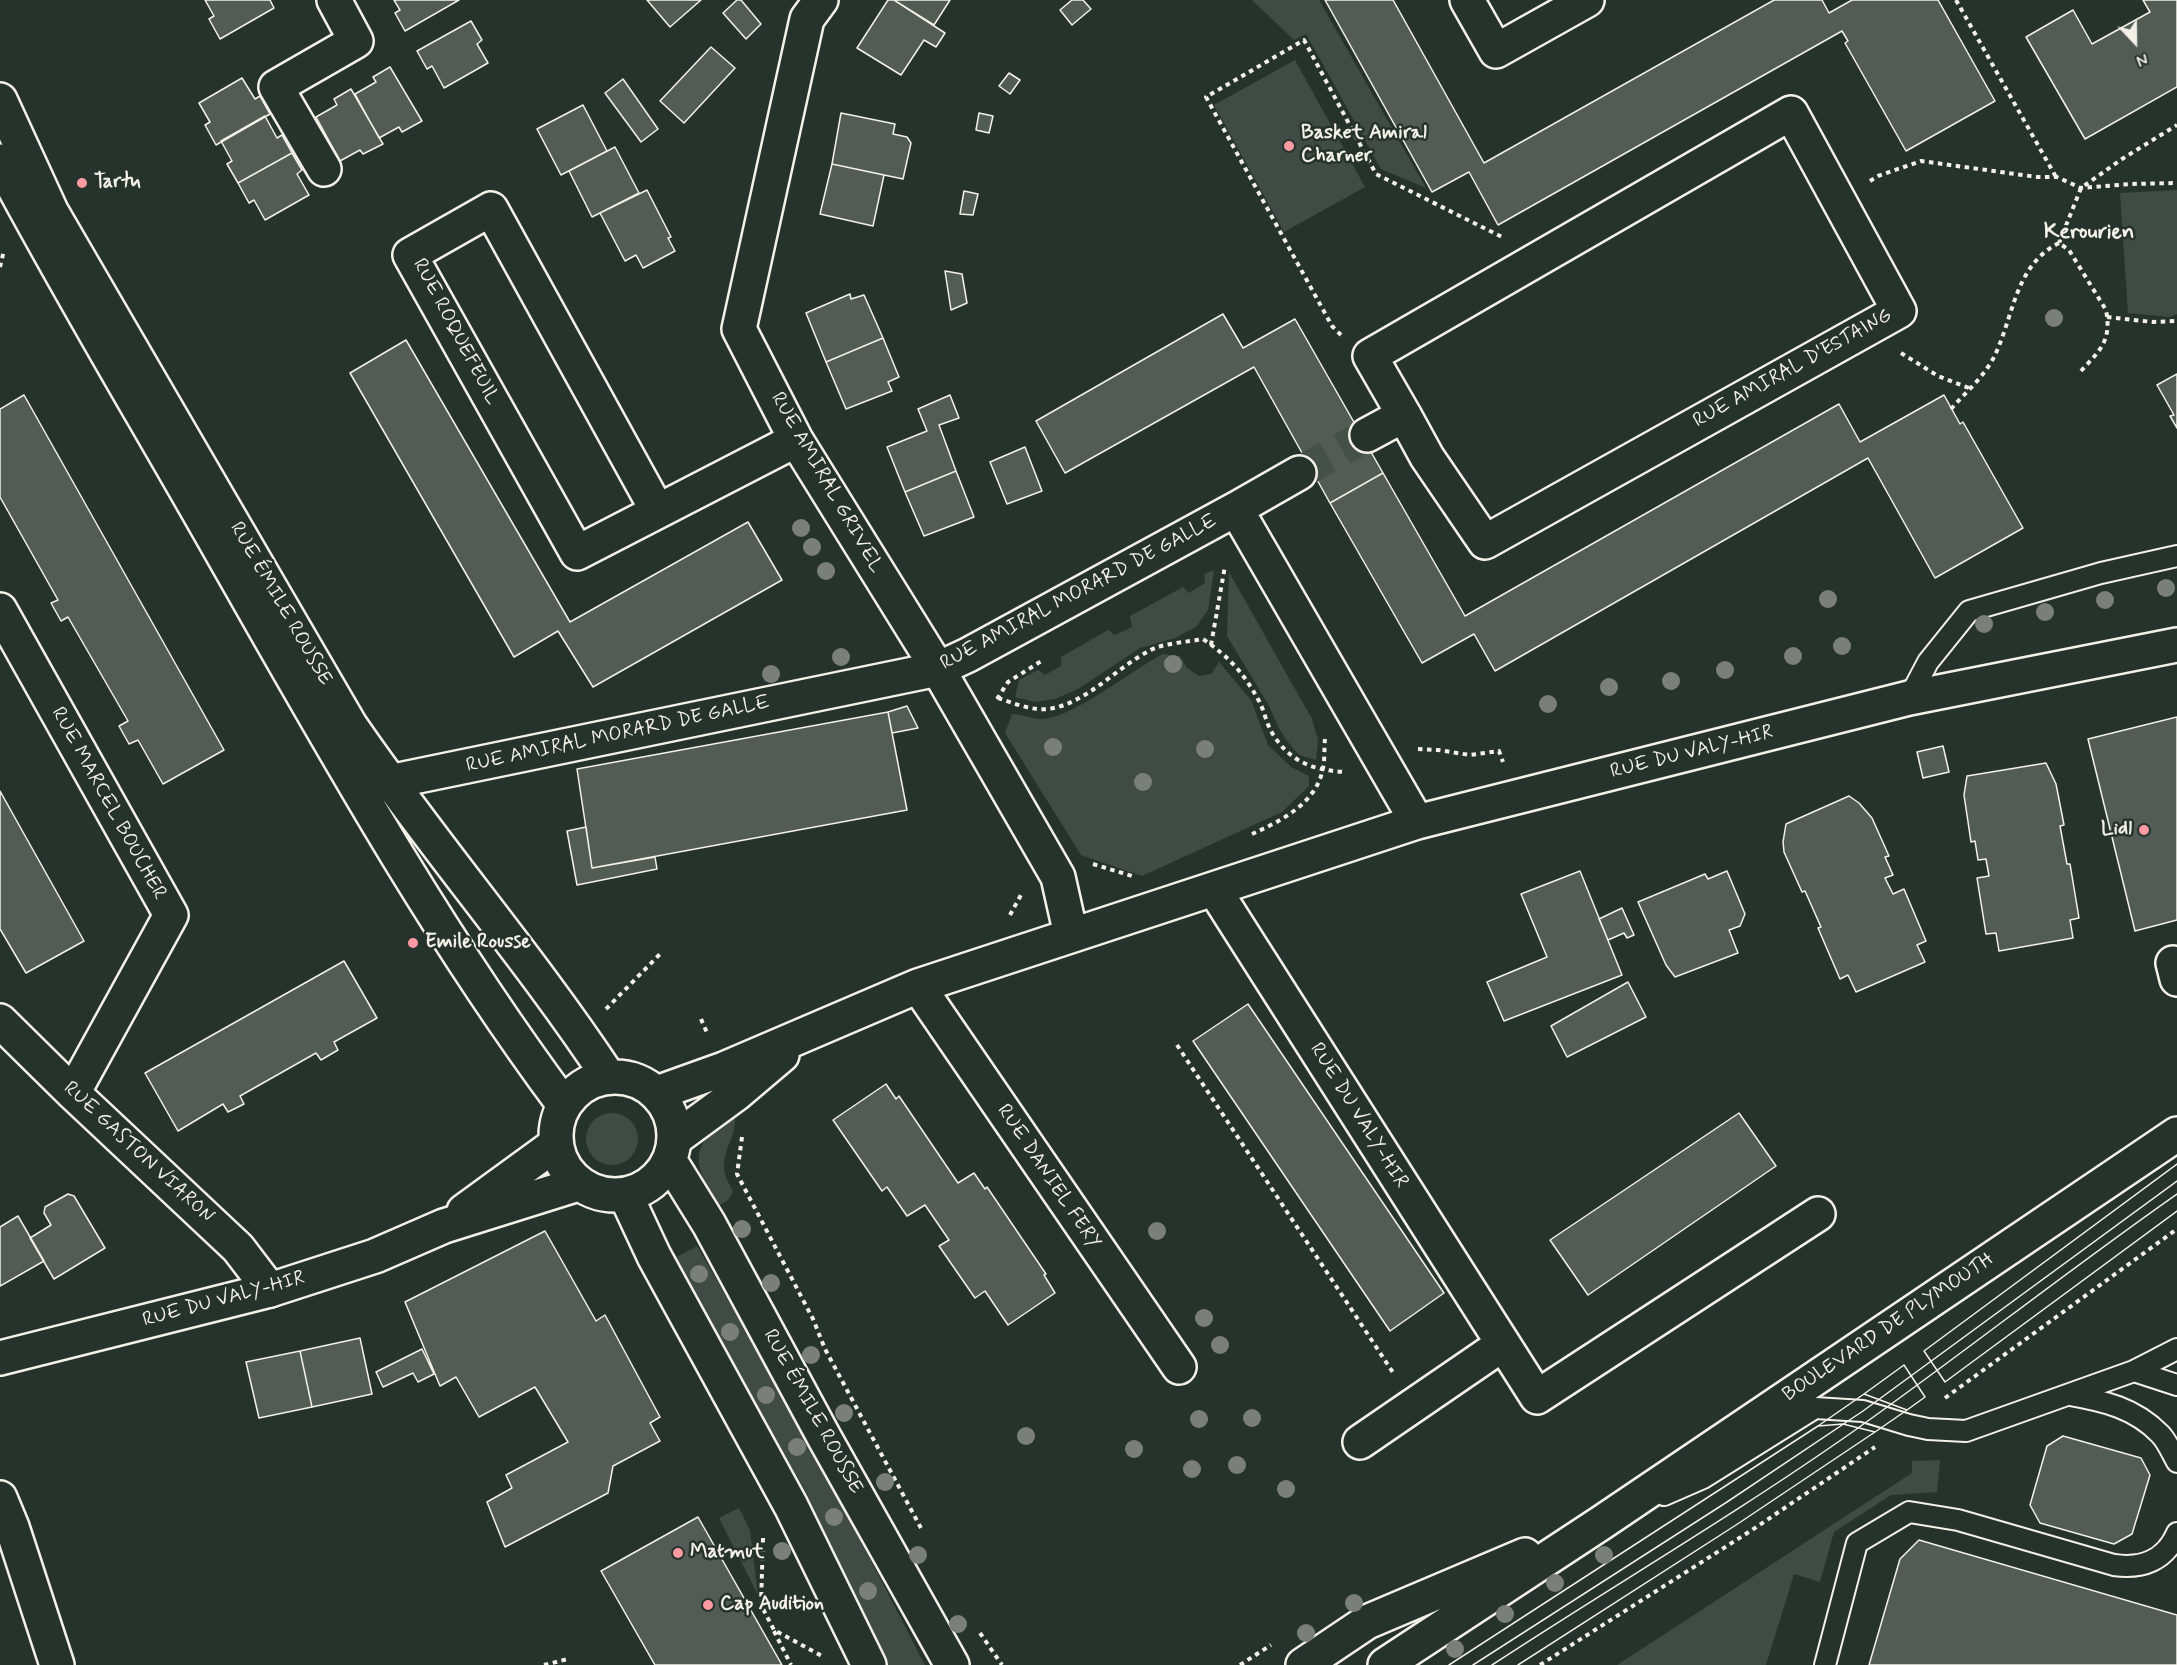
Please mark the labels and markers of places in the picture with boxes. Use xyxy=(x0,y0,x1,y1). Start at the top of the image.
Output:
place label: Basket Amiral Charner xyxy=(1301,122,1427,169)
marker: Basket Amiral Charner xyxy=(1282,139,1296,153)
place label: Tartu xyxy=(94,171,141,195)
marker: Tartu xyxy=(75,176,89,190)
place label: Lidl xyxy=(2101,818,2132,842)
marker: Lidl xyxy=(2137,823,2151,837)
place label: Emile Rousse xyxy=(425,931,531,955)
marker: Emile Rousse xyxy=(406,936,420,950)
place label: Matmut xyxy=(690,1541,764,1565)
marker: Matmut xyxy=(671,1546,685,1560)
place label: Cap Audition xyxy=(720,1593,824,1617)
marker: Cap Audition xyxy=(701,1598,715,1612)

